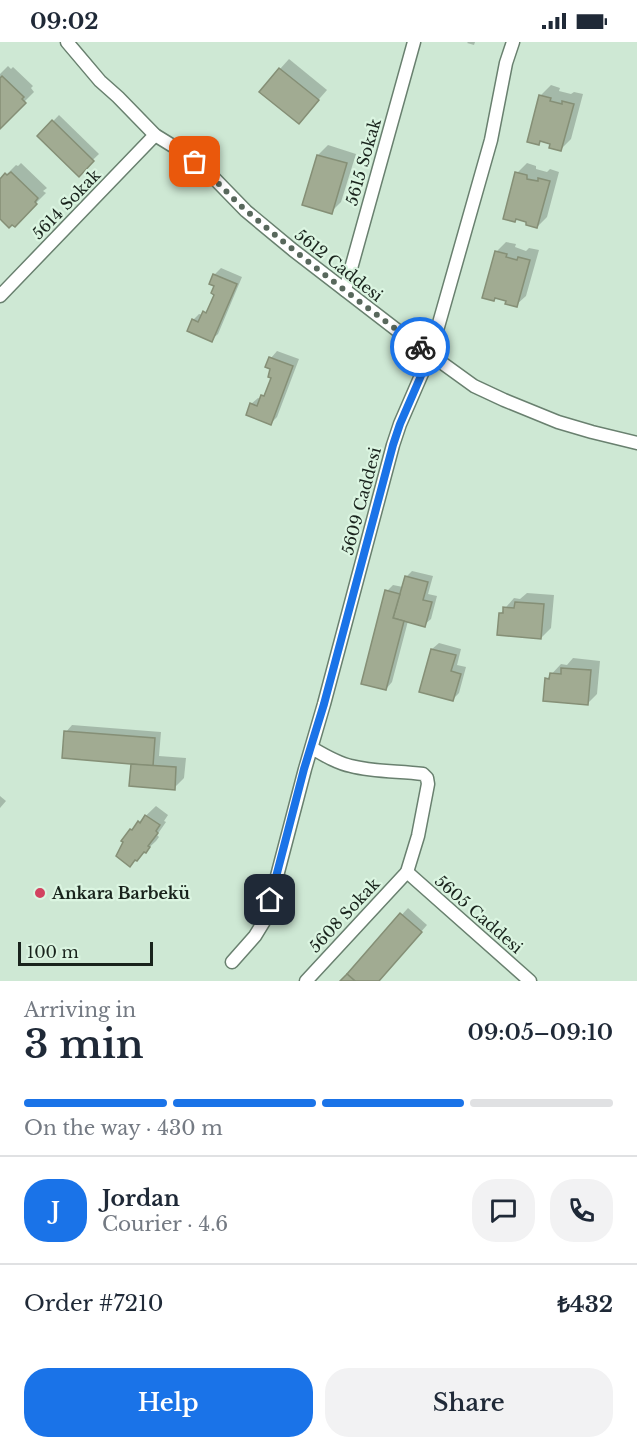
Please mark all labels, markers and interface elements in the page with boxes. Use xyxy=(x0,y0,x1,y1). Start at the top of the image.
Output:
text: 09:02 xyxy=(30,8,99,35)
street label: 5615 Sokak xyxy=(341,116,385,208)
pin xyxy=(169,136,220,187)
icon: bag xyxy=(178,145,211,178)
street label: 5614 Sokak xyxy=(28,165,104,243)
street label: 5612 Caddesi xyxy=(291,224,387,306)
courier xyxy=(390,317,450,377)
icon: bike xyxy=(404,331,437,364)
street label: 5609 Caddesi xyxy=(337,444,385,557)
street label: 5605 Caddesi xyxy=(431,870,527,958)
pin xyxy=(244,874,295,925)
street label: 5608 Sokak xyxy=(304,874,384,956)
place label: Ankara Barbekü xyxy=(51,883,190,903)
icon: home xyxy=(253,883,286,916)
marker: Ankara Barbekü xyxy=(33,886,47,900)
scale bar xyxy=(18,939,153,966)
text: 100 m xyxy=(27,942,79,962)
text: Arriving in xyxy=(24,998,136,1022)
text: 09:05–09:10 xyxy=(467,1019,613,1046)
text: 3 min xyxy=(24,1020,144,1069)
text: On the way · 430 m xyxy=(24,1116,223,1140)
button: chat xyxy=(472,1179,535,1242)
button: phone xyxy=(550,1179,613,1242)
text: Jordan xyxy=(102,1185,180,1212)
text: J xyxy=(51,1197,60,1224)
text: Courier · 4.6 xyxy=(102,1212,228,1236)
text: Order #7210 xyxy=(24,1290,164,1317)
text: ₺432 xyxy=(557,1291,613,1318)
button: Help xyxy=(24,1368,313,1437)
button: Share xyxy=(325,1368,613,1437)

